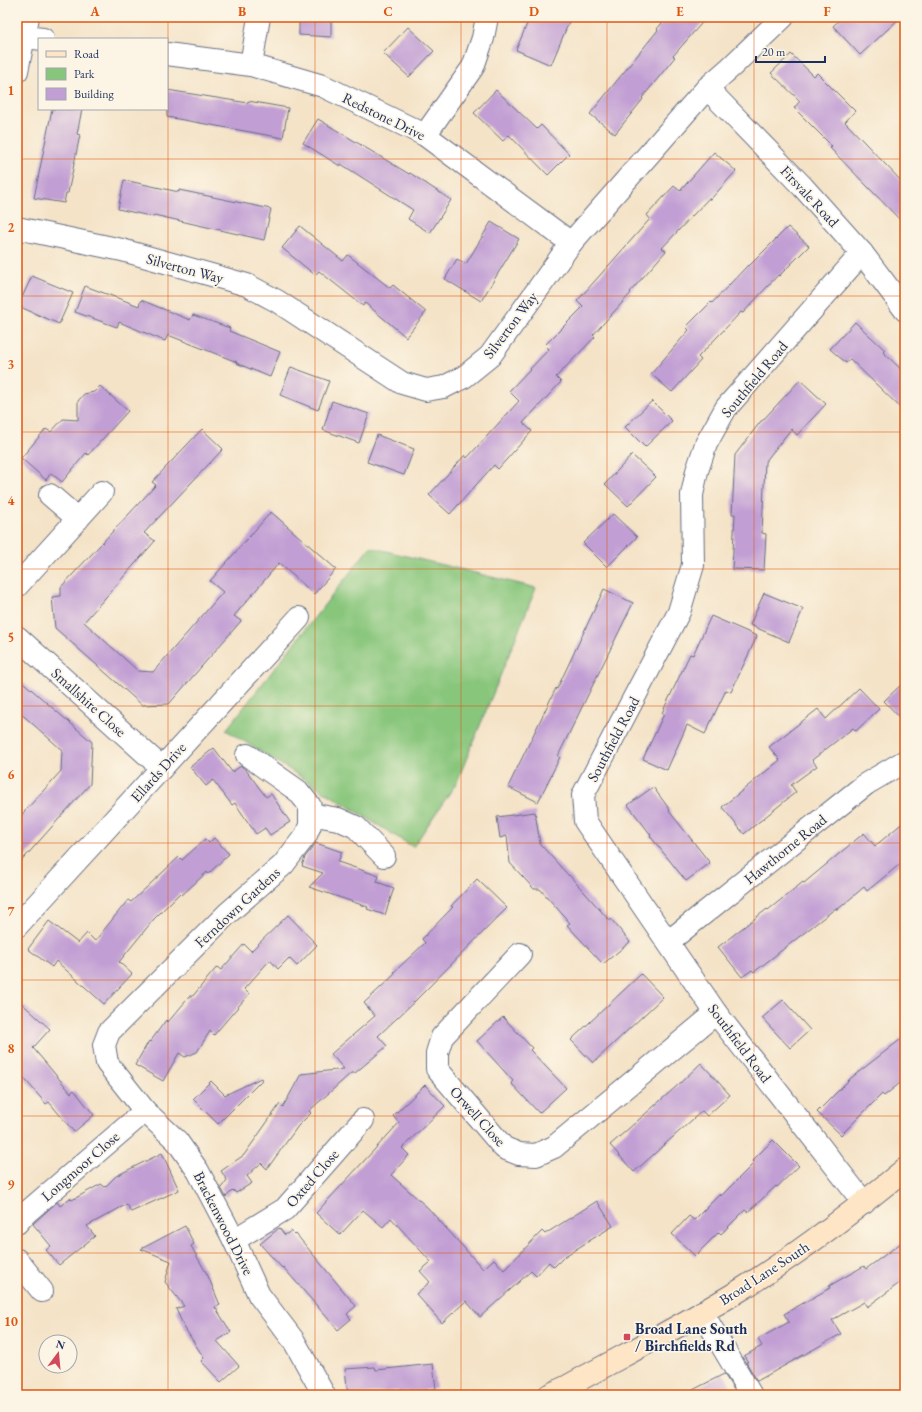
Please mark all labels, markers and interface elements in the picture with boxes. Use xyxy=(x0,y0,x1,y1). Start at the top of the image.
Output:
text: A xyxy=(89,3,100,20)
text: B xyxy=(238,3,246,20)
text: C xyxy=(383,3,393,20)
text: D xyxy=(529,3,539,20)
text: E xyxy=(676,3,684,20)
text: F xyxy=(823,3,831,20)
legend xyxy=(38,38,168,110)
scale bar xyxy=(756,38,825,64)
text: 20 m xyxy=(762,44,786,60)
text: Road xyxy=(74,46,100,62)
text: Park xyxy=(74,66,95,82)
text: 1 xyxy=(8,82,15,99)
text: Building xyxy=(74,86,115,102)
street label: Redstone Drive xyxy=(339,88,429,144)
street label: Firsvale Road xyxy=(777,161,844,231)
text: 2 xyxy=(8,219,15,236)
street label: Silverton Way xyxy=(144,249,226,288)
street label: Silverton Way xyxy=(479,287,542,362)
street label: Southfield Road xyxy=(717,337,792,421)
text: 3 xyxy=(8,356,15,373)
text: 4 xyxy=(8,492,15,509)
text: 5 xyxy=(8,629,14,646)
street label: Smallshire Close xyxy=(48,663,131,741)
street label: Southfield Road xyxy=(583,693,644,785)
street label: Ellards Drive xyxy=(126,738,190,806)
text: 6 xyxy=(8,766,15,783)
street label: Hawthorne Road xyxy=(740,810,831,888)
street label: Ferndown Gardens xyxy=(190,862,284,952)
text: 7 xyxy=(8,903,15,920)
street label: Southfield Road xyxy=(704,1000,776,1087)
text: 8 xyxy=(8,1040,15,1057)
street label: Orwell Close xyxy=(446,1082,510,1150)
street label: Longmoor Close xyxy=(37,1127,123,1205)
street label: Oxted Close xyxy=(281,1145,343,1211)
street label: Brackenwood Drive xyxy=(190,1168,258,1278)
text: 9 xyxy=(8,1176,15,1193)
street label: Broad Lane South xyxy=(715,1237,813,1309)
text: 10 xyxy=(4,1313,18,1330)
place label: Broad Lane South / Birchfields Rd xyxy=(635,1319,748,1355)
marker: Broad Lane South / Birchfields Rd xyxy=(622,1332,632,1342)
north arrow xyxy=(38,1334,78,1374)
text: N xyxy=(55,1336,67,1352)

